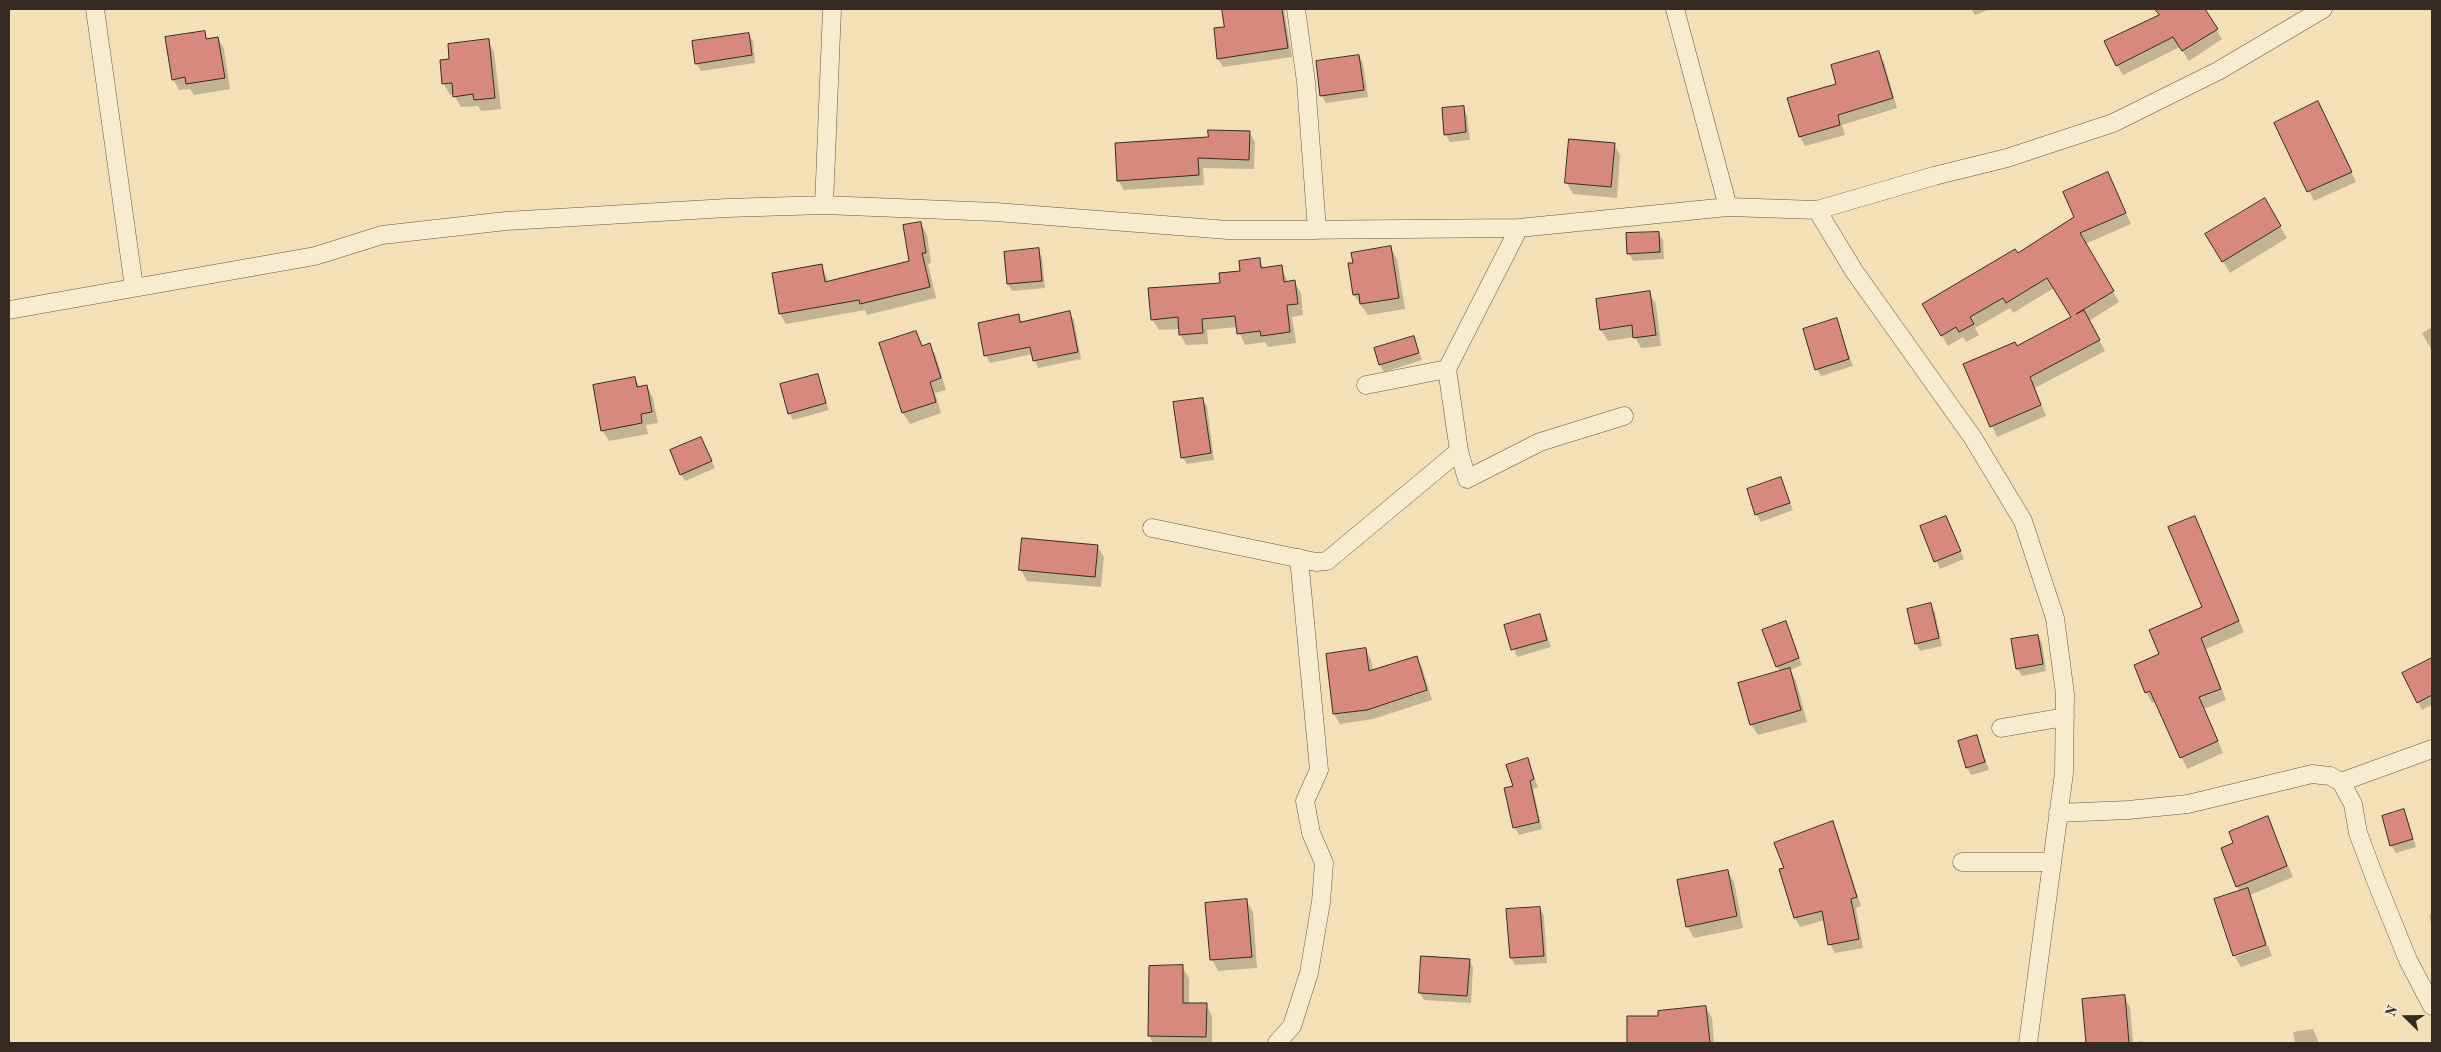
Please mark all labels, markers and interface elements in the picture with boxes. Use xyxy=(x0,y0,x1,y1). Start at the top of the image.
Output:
north arrow xyxy=(2381,992,2431,1042)
text: N xyxy=(2384,1004,2401,1019)

